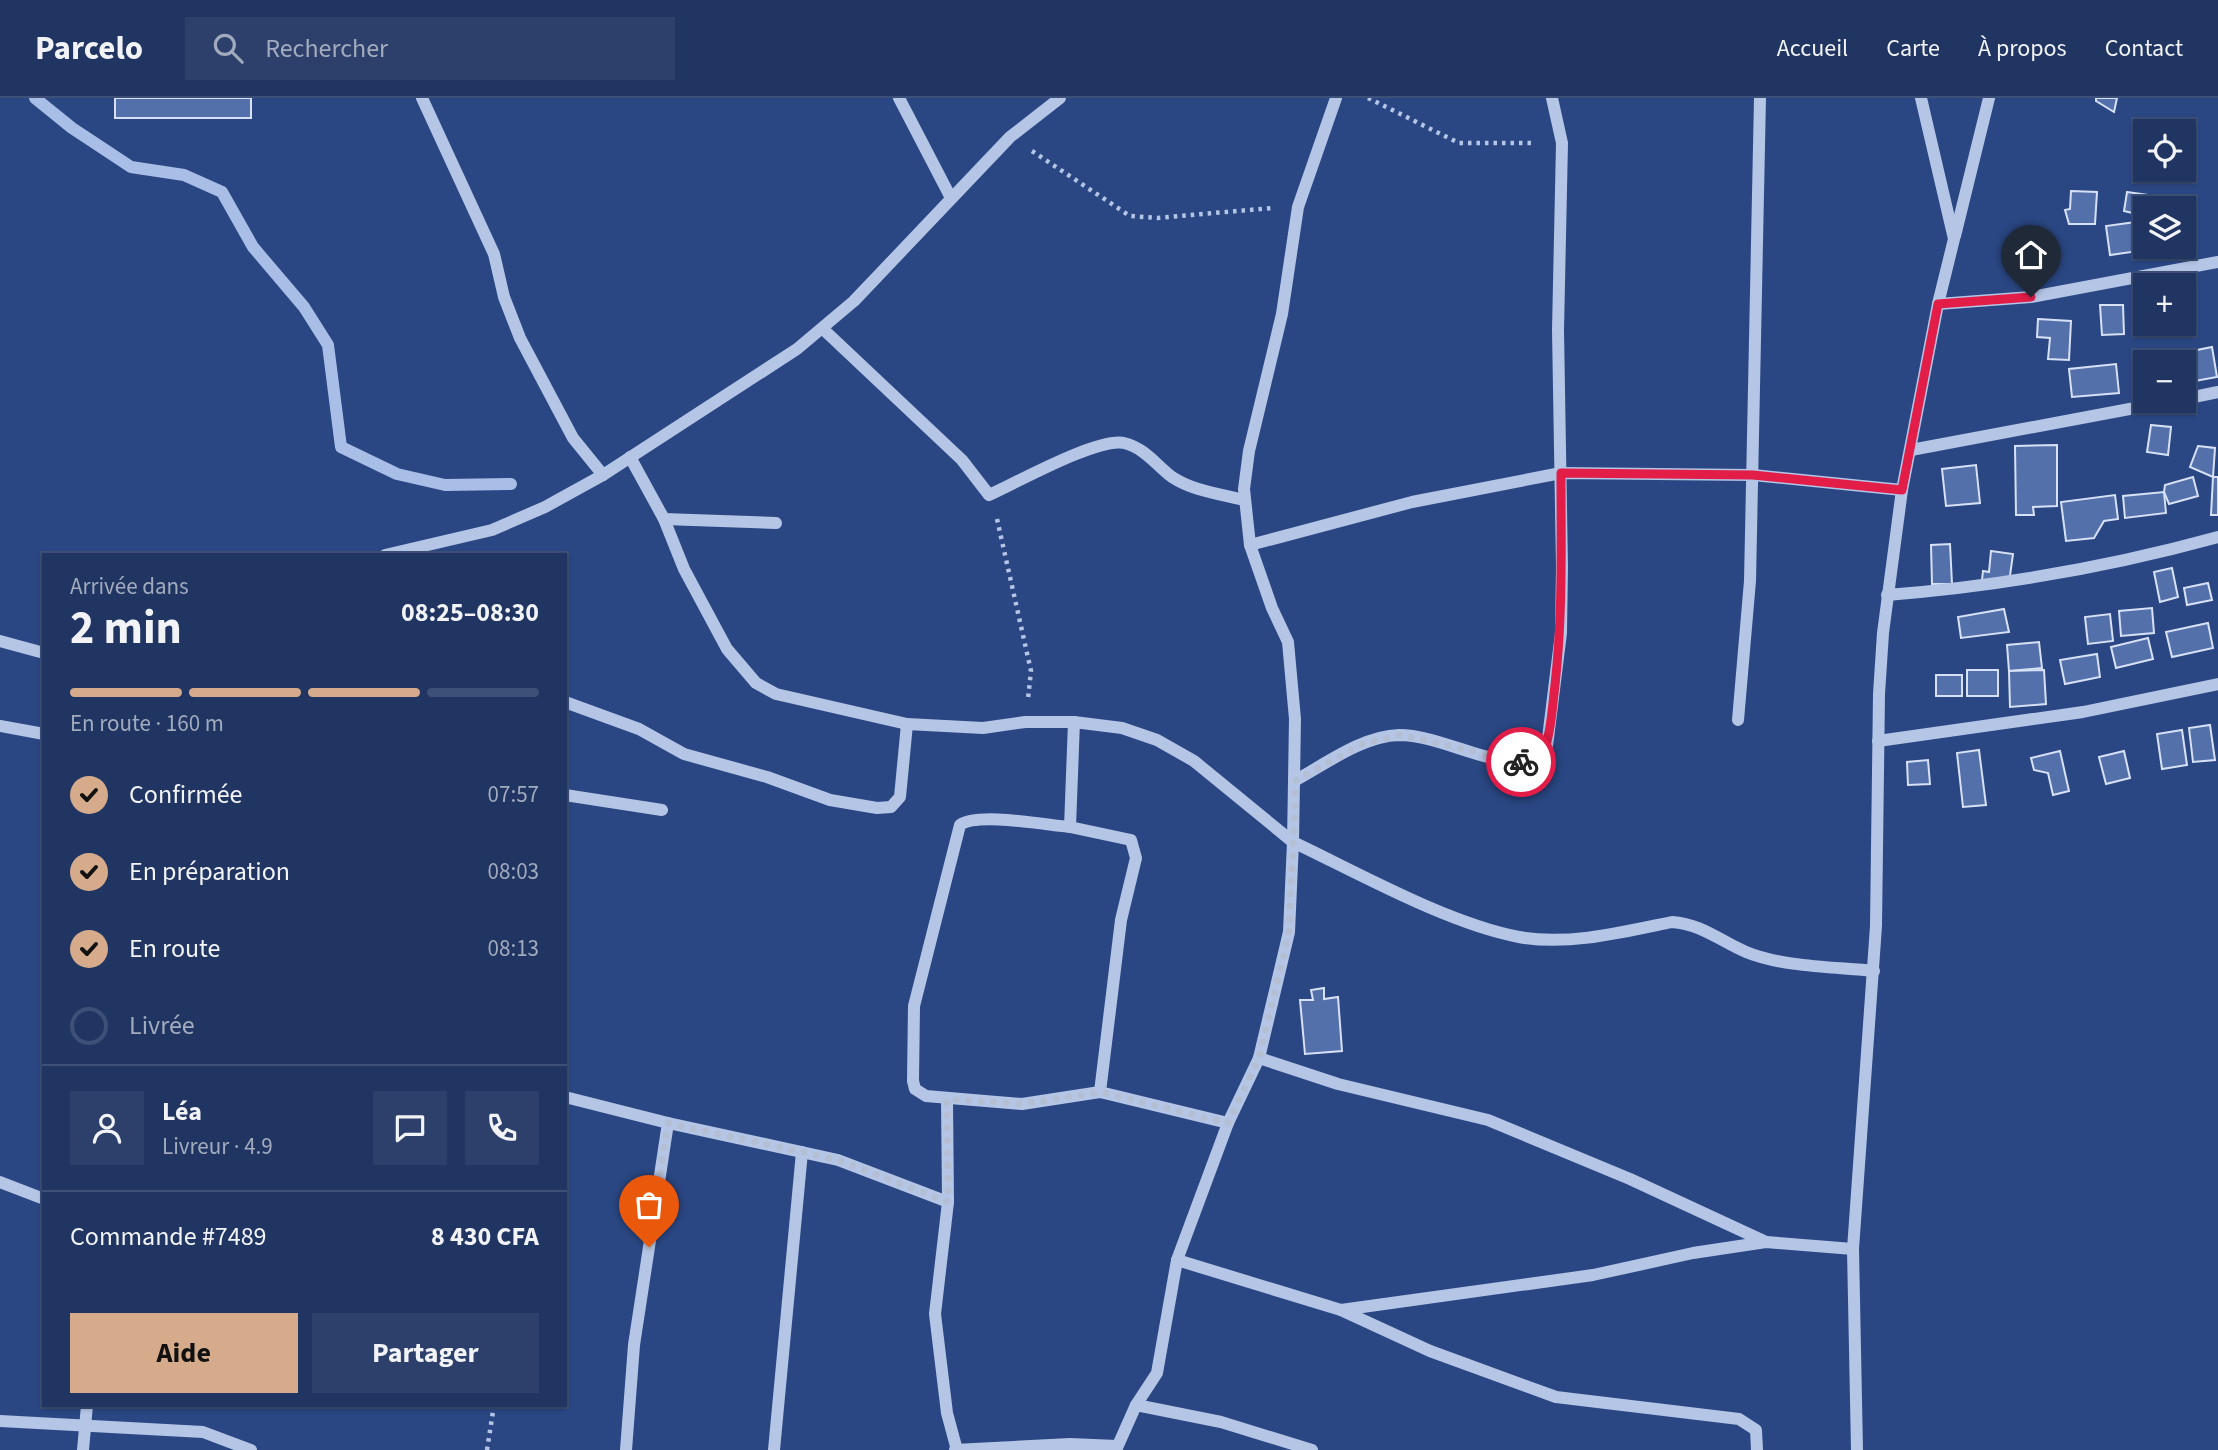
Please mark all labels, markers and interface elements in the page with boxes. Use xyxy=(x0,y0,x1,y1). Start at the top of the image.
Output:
search box xyxy=(185,17,675,80)
text: Parcelo xyxy=(35,25,143,72)
icon: search xyxy=(209,29,247,67)
text: Rechercher xyxy=(265,30,388,67)
text: Accueil xyxy=(1777,31,1848,66)
text: Carte xyxy=(1886,31,1940,66)
text: À propos xyxy=(1978,31,2067,66)
text: Contact xyxy=(2105,31,2183,66)
map controls xyxy=(2133,119,2196,413)
button: locate xyxy=(2133,119,2196,182)
button: layers xyxy=(2133,196,2196,259)
pin xyxy=(2001,225,2061,297)
icon: home xyxy=(2012,236,2050,274)
button: + xyxy=(2133,273,2196,336)
button: − xyxy=(2133,350,2196,413)
text: Arrivée dans xyxy=(70,570,189,603)
text: 08:25–08:30 xyxy=(401,594,539,631)
text: 2 min xyxy=(70,596,182,661)
text: En route · 160 m xyxy=(70,707,224,740)
courier xyxy=(1486,727,1556,797)
icon: bike xyxy=(1502,743,1540,781)
icon: check xyxy=(70,776,108,814)
text: Confirmée xyxy=(129,776,243,813)
text: 07:57 xyxy=(488,778,539,811)
icon: check xyxy=(70,853,108,891)
text: En préparation xyxy=(129,853,290,890)
text: 08:03 xyxy=(488,855,539,888)
icon: check xyxy=(70,930,108,968)
text: En route xyxy=(129,930,220,967)
text: 08:13 xyxy=(488,932,539,965)
text: Livrée xyxy=(129,1007,195,1044)
button: person xyxy=(70,1091,144,1165)
button: chat xyxy=(373,1091,447,1165)
button: phone xyxy=(465,1091,539,1165)
text: Léa xyxy=(162,1093,202,1130)
text: Livreur · 4.9 xyxy=(162,1130,273,1163)
pin xyxy=(619,1175,679,1247)
icon: bag xyxy=(630,1186,668,1224)
text: Commande #7489 xyxy=(70,1218,267,1255)
text: 8 430 CFA xyxy=(431,1218,539,1255)
button: Aide xyxy=(70,1313,298,1393)
button: Partager xyxy=(312,1313,539,1393)

